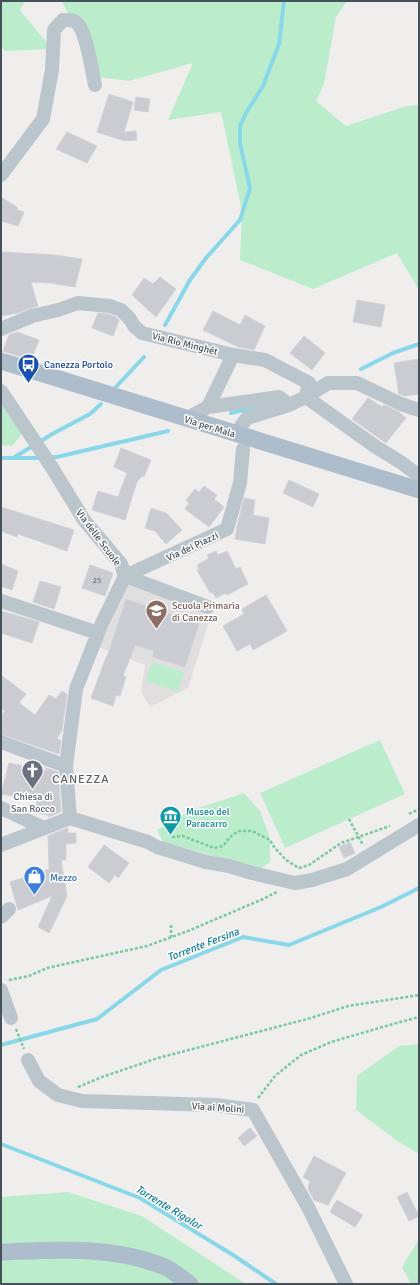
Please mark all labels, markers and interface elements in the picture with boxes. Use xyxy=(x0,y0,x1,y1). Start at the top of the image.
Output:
street label: Via Rio Minghét xyxy=(151,330,219,358)
bus stop icon: Canezza Portolo xyxy=(15,351,41,384)
place label: Canezza Portolo xyxy=(44,359,113,371)
street label: Via per Mala xyxy=(183,413,237,440)
street label: Via delle Scuole xyxy=(73,507,123,568)
street label: Via dei Piazzi xyxy=(164,530,220,564)
house number: 25 xyxy=(93,575,101,585)
school or university icon: Scuola Primaria di Canezza xyxy=(143,598,169,631)
place label: Scuola Primaria di Canezza xyxy=(172,600,240,624)
church icon: Chiesa di San Rocco xyxy=(20,757,46,790)
district label: CANEZZA xyxy=(52,772,110,787)
place label: Chiesa di San Rocco xyxy=(11,791,55,815)
museum icon: Museo del Paracarro xyxy=(158,804,184,837)
place label: Museo del Paracarro xyxy=(186,806,230,830)
shop icon: Mezzo xyxy=(21,864,47,897)
place label: Mezzo xyxy=(50,872,77,884)
water label: Torrente Fersina xyxy=(166,925,241,964)
street label: Via ai Molini xyxy=(191,1100,245,1116)
water label: Torrente Rigolor xyxy=(133,1182,206,1233)

